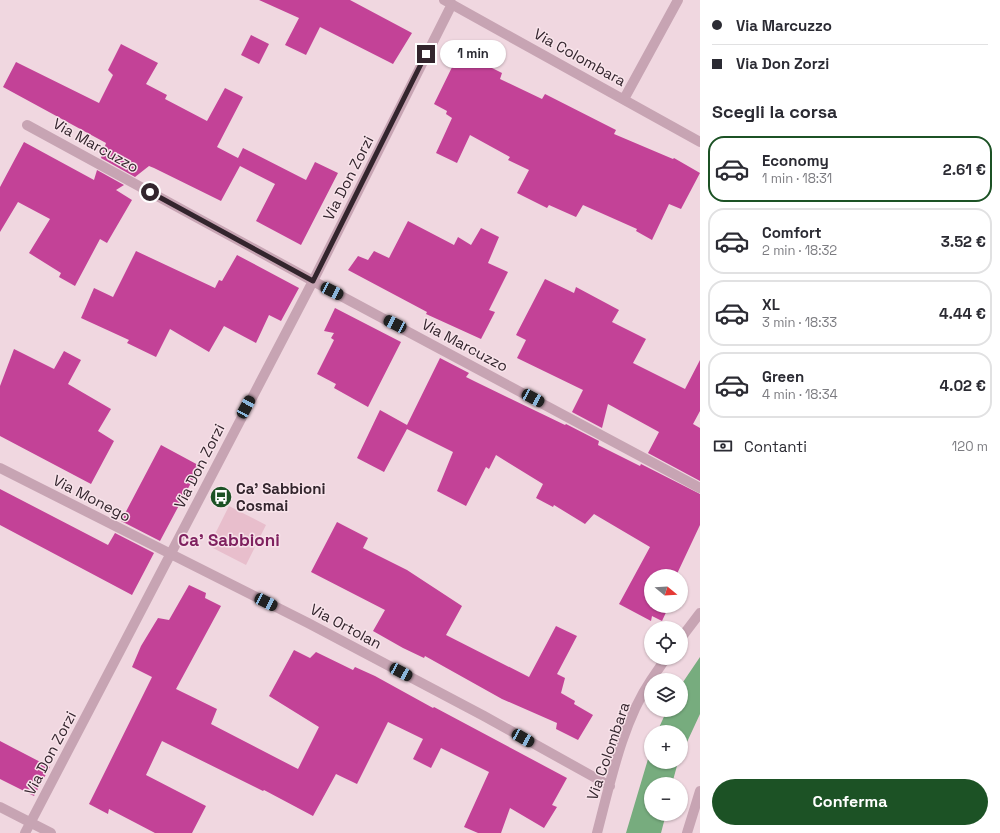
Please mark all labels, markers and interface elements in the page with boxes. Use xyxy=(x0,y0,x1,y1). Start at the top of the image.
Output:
text: Via Marcuzzo xyxy=(736,16,832,35)
street label: Via Colombara xyxy=(531,24,630,90)
callout: 1 min xyxy=(440,40,506,68)
route end xyxy=(417,45,435,63)
text: 1 min xyxy=(457,45,489,62)
text: Via Don Zorzi xyxy=(736,54,829,73)
text: Scegli la corsa xyxy=(712,100,837,123)
street label: Via Marcuzzo xyxy=(50,114,142,176)
street label: Via Don Zorzi xyxy=(319,132,377,224)
icon: car xyxy=(714,151,750,187)
text: Economy xyxy=(762,151,829,170)
text: 2.61 € xyxy=(943,160,986,179)
text: 1 min · 18:31 xyxy=(762,170,832,187)
route start xyxy=(141,183,159,201)
icon: car xyxy=(714,223,750,259)
text: Comfort xyxy=(762,223,822,242)
text: 3.52 € xyxy=(941,232,986,251)
text: 2 min · 18:32 xyxy=(762,242,837,259)
car xyxy=(319,280,345,302)
icon: car xyxy=(714,295,750,331)
text: XL xyxy=(762,295,780,314)
text: 4.44 € xyxy=(939,304,986,323)
car xyxy=(382,313,408,335)
street label: Via Marcuzzo xyxy=(419,314,511,376)
text: 3 min · 18:33 xyxy=(762,314,837,331)
icon: car xyxy=(714,367,750,403)
text: Green xyxy=(762,367,804,386)
text: 4.02 € xyxy=(940,376,986,395)
text: 4 min · 18:34 xyxy=(762,386,838,403)
car xyxy=(520,387,546,409)
car xyxy=(235,394,257,420)
street label: Via Don Zorzi xyxy=(170,420,228,512)
icon: cash xyxy=(712,435,734,457)
text: Contanti xyxy=(744,437,807,456)
text: 120 m xyxy=(952,438,988,455)
street label: Via Monego xyxy=(50,470,134,526)
place label: Ca' Sabbioni Cosmai xyxy=(236,479,326,515)
bus stop icon: Ca' Sabbioni Cosmai xyxy=(208,484,234,510)
district label: Ca' Sabbioni xyxy=(178,529,280,551)
north arrow xyxy=(644,569,688,613)
map controls xyxy=(644,569,688,821)
car xyxy=(253,591,279,613)
street label: Via Ortolan xyxy=(307,599,385,653)
button: locate xyxy=(644,621,688,665)
car xyxy=(388,661,414,683)
button: layers xyxy=(644,673,688,717)
street label: Via Colombara xyxy=(582,699,634,803)
street label: Via Don Zorzi xyxy=(20,708,80,798)
button: + xyxy=(644,725,688,769)
car xyxy=(510,727,536,749)
button: − xyxy=(644,777,688,821)
button: Conferma xyxy=(712,779,988,825)

